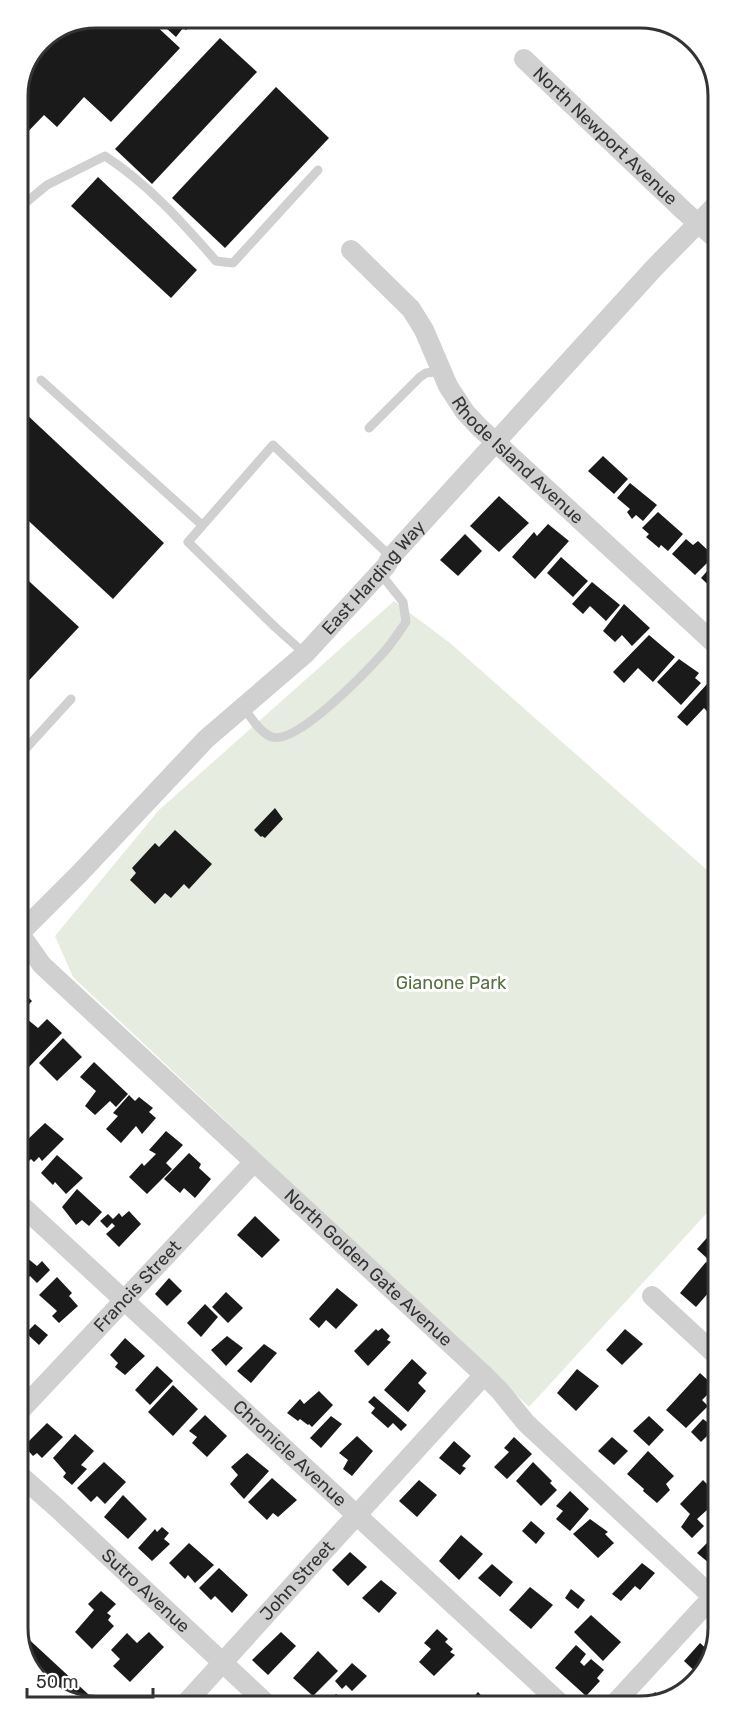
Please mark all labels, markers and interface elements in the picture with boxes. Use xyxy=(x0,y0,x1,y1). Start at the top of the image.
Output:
street label: North Newport Avenue xyxy=(528,62,682,210)
street label: Rhode Island Avenue xyxy=(447,392,588,529)
street label: East Harding Way xyxy=(317,516,430,639)
park label: Gianone Park xyxy=(396,972,507,994)
street label: North Golden Gate Avenue xyxy=(280,1184,457,1351)
street label: Francis Street xyxy=(89,1236,186,1337)
street label: Chronicle Avenue xyxy=(228,1396,351,1511)
street label: John Street xyxy=(255,1536,339,1625)
street label: Sutro Avenue xyxy=(97,1544,194,1637)
scale bar xyxy=(27,1661,153,1699)
text: 50 m xyxy=(36,1671,79,1693)

